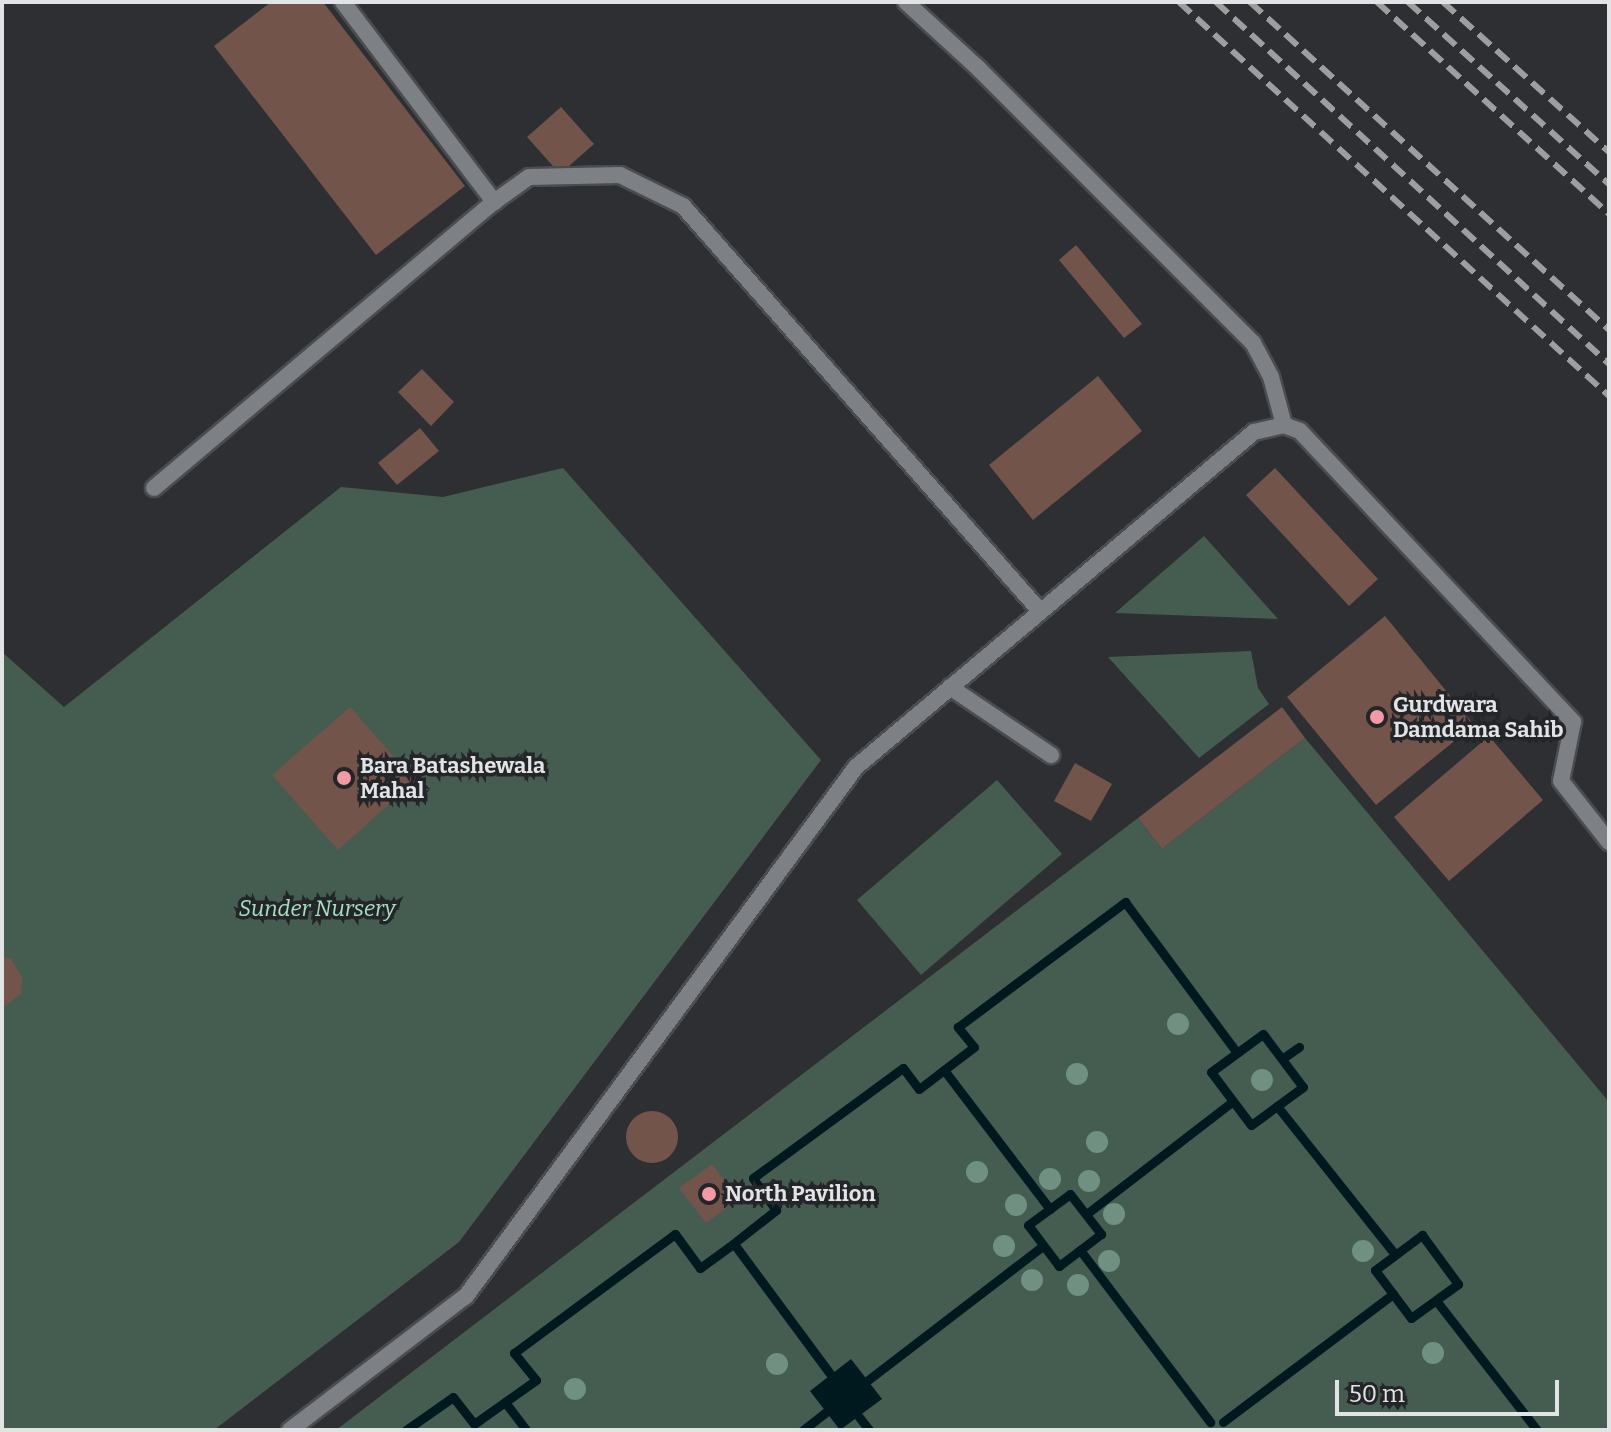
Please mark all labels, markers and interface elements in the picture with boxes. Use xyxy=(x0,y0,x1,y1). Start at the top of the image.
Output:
place label: Gurdwara Damdama Sahib xyxy=(1393,691,1563,742)
marker: Gurdwara Damdama Sahib xyxy=(1368,708,1386,726)
place label: Bara Batashewala Mahal xyxy=(360,752,545,804)
marker: Bara Batashewala Mahal xyxy=(335,769,353,787)
park label: Sunder Nursery xyxy=(238,896,396,922)
place label: North Pavilion xyxy=(725,1181,876,1207)
marker: North Pavilion xyxy=(700,1185,718,1203)
scale bar xyxy=(1339,1364,1563,1414)
text: 50 m xyxy=(1349,1380,1405,1408)

